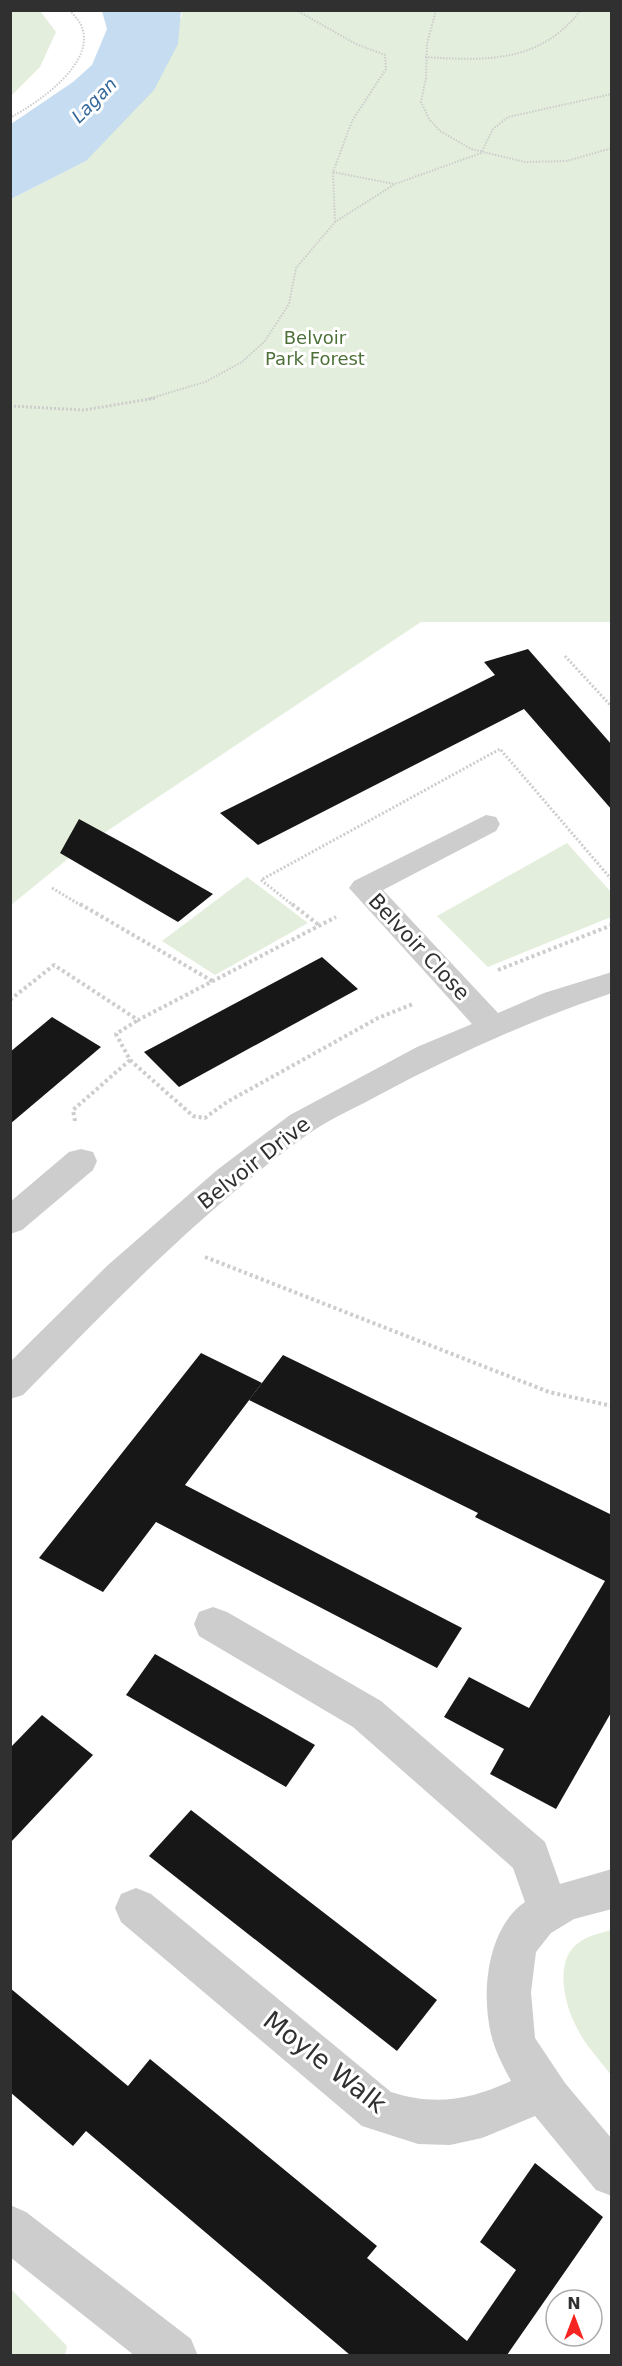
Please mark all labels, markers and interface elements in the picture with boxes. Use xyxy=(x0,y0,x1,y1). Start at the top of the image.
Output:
water label: Lagan xyxy=(67,73,121,127)
park label: Belvoir Park Forest xyxy=(265,327,365,369)
street label: Belvoir Close xyxy=(364,889,474,1005)
street label: Belvoir Drive xyxy=(193,1112,315,1214)
street label: Moyle Walk xyxy=(258,2005,392,2119)
north arrow xyxy=(544,2288,604,2348)
text: N xyxy=(567,2294,581,2313)

